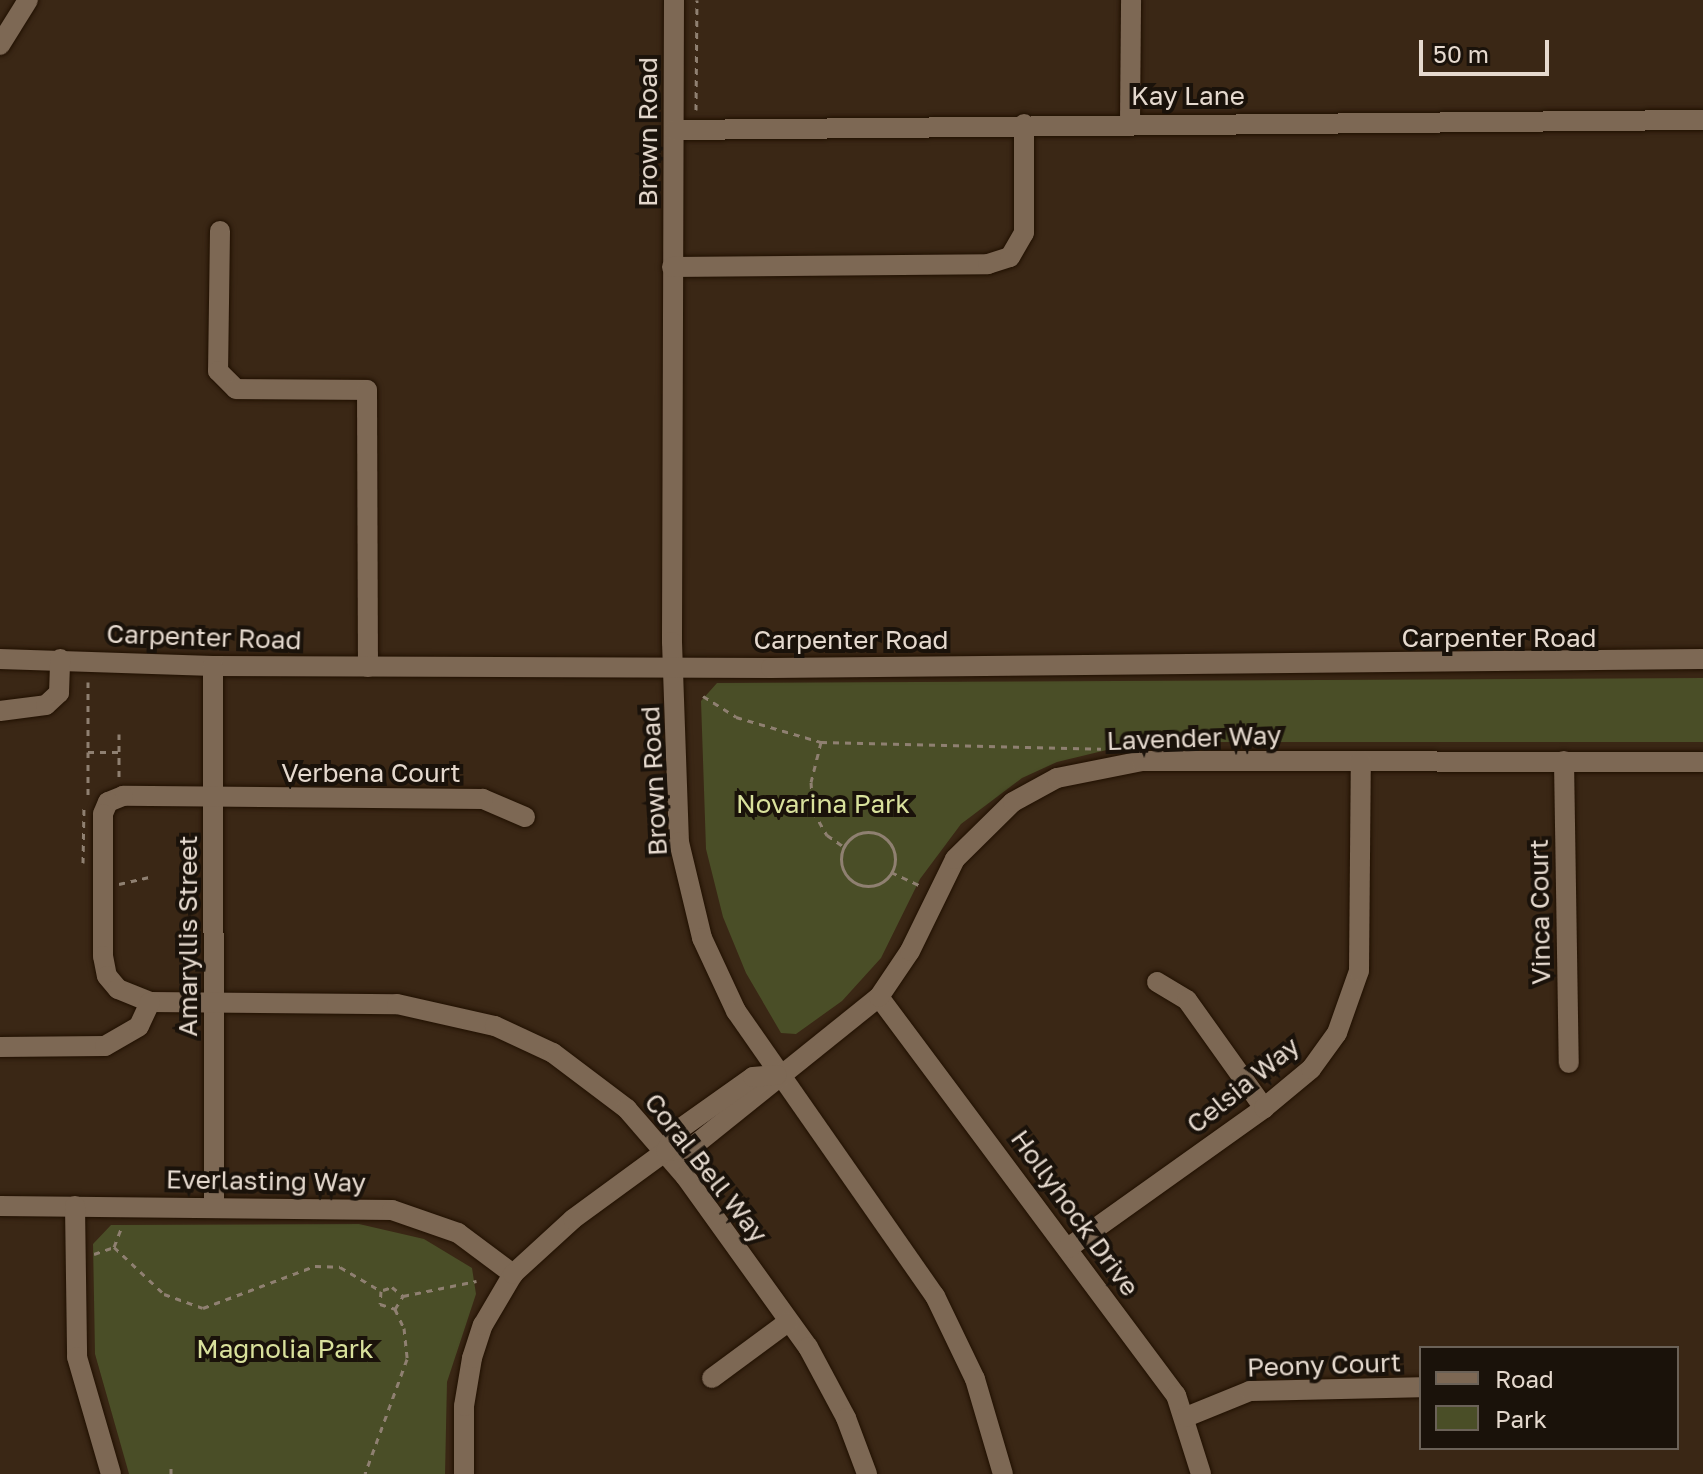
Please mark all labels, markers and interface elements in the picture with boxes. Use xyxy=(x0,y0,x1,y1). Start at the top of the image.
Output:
scale bar xyxy=(1423,24,1553,74)
text: 50 m xyxy=(1433,39,1489,68)
street label: Brown Road xyxy=(632,57,664,207)
street label: Kay Lane xyxy=(1131,80,1245,112)
street label: Carpenter Road xyxy=(106,618,302,656)
street label: Carpenter Road xyxy=(1401,622,1597,654)
street label: Carpenter Road xyxy=(753,624,949,656)
street label: Brown Road xyxy=(634,705,674,857)
street label: Lavender Way xyxy=(1106,719,1282,757)
street label: Verbena Court xyxy=(281,757,461,789)
park label: Novarina Park xyxy=(736,788,910,820)
street label: Amaryllis Street xyxy=(172,835,204,1037)
street label: Vinca Court xyxy=(1523,839,1557,985)
street label: Celsia Way xyxy=(1180,1030,1306,1140)
street label: Coral Bell Way xyxy=(638,1087,774,1249)
street label: Hollyhock Drive xyxy=(1004,1124,1146,1302)
street label: Everlasting Way xyxy=(166,1164,366,1198)
park label: Magnolia Park xyxy=(196,1333,374,1365)
legend xyxy=(1419,1346,1679,1450)
street label: Peony Court xyxy=(1246,1347,1402,1383)
text: Road xyxy=(1495,1364,1554,1393)
text: Park xyxy=(1495,1404,1547,1433)

